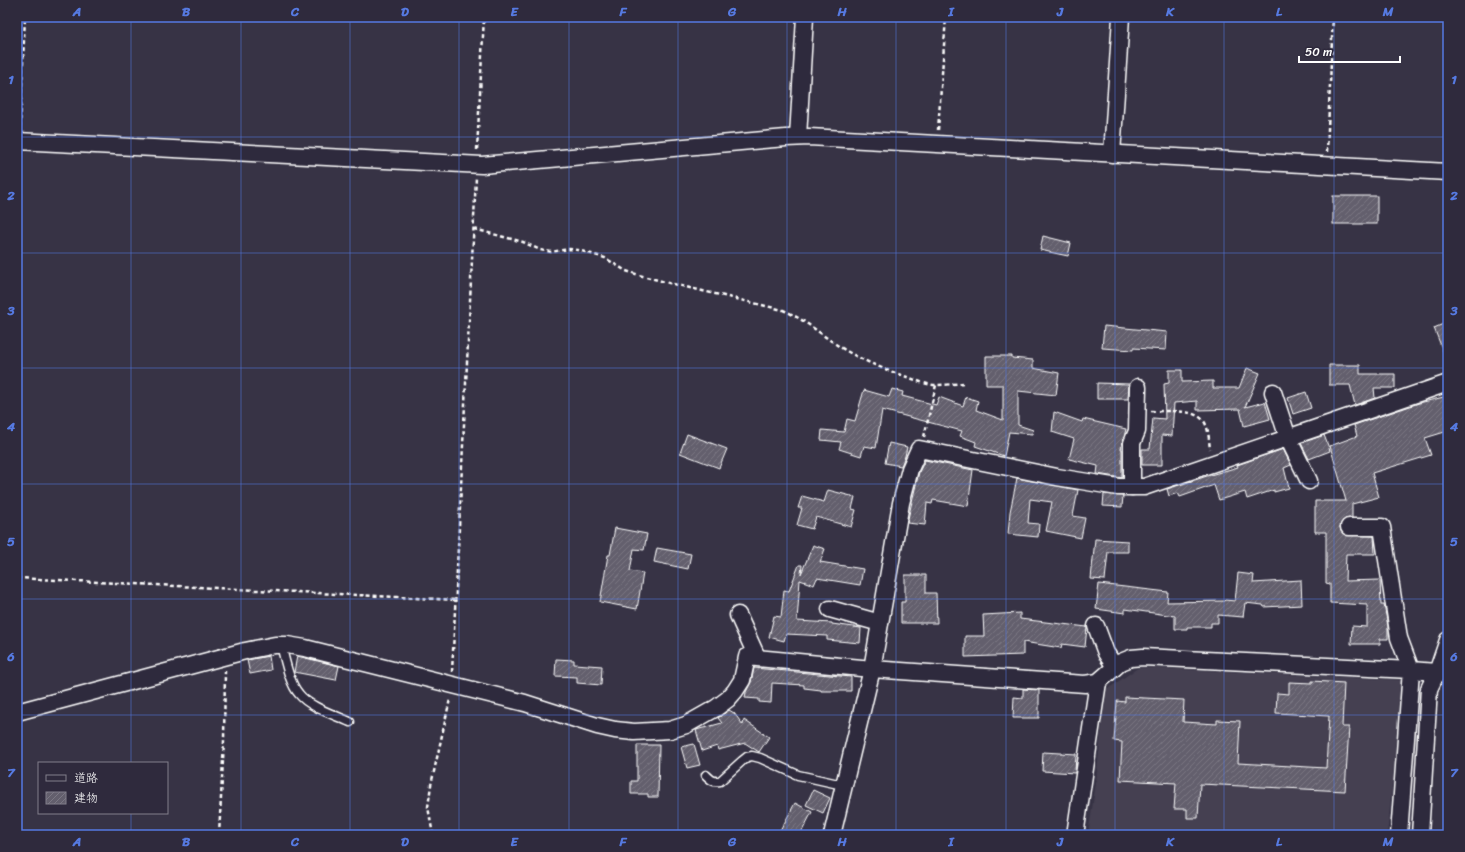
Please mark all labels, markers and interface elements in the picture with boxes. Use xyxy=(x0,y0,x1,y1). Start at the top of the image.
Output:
text: A xyxy=(72,0,81,23)
text: B xyxy=(182,0,191,23)
text: C xyxy=(290,0,300,23)
text: D xyxy=(401,0,409,23)
text: E xyxy=(510,0,519,23)
text: F xyxy=(618,0,627,23)
text: G xyxy=(727,0,737,23)
text: H xyxy=(836,0,847,23)
text: I xyxy=(947,0,955,23)
text: J xyxy=(1056,0,1064,23)
text: K xyxy=(1165,0,1175,23)
text: L xyxy=(1276,0,1283,23)
text: M xyxy=(1382,0,1394,23)
scale bar xyxy=(1299,38,1400,64)
text: 50 m xyxy=(1305,41,1332,63)
text: 1 xyxy=(8,68,14,91)
text: 1 xyxy=(1451,68,1457,91)
text: 2 xyxy=(6,184,15,207)
text: 2 xyxy=(1449,184,1458,207)
text: 3 xyxy=(6,299,15,322)
text: 3 xyxy=(1449,299,1458,322)
text: 4 xyxy=(6,415,16,438)
text: 4 xyxy=(1449,415,1459,438)
text: 5 xyxy=(7,530,15,553)
text: 5 xyxy=(1450,530,1458,553)
text: 6 xyxy=(6,645,15,668)
text: 6 xyxy=(1449,645,1458,668)
text: 7 xyxy=(7,761,16,784)
text: 7 xyxy=(1450,761,1459,784)
legend xyxy=(38,762,168,814)
text: 道路 xyxy=(74,767,98,789)
text: 建物 xyxy=(74,787,98,809)
text: A xyxy=(72,830,81,852)
text: B xyxy=(182,830,191,852)
text: C xyxy=(290,830,300,852)
text: D xyxy=(401,830,409,852)
text: E xyxy=(510,830,519,852)
text: F xyxy=(618,830,627,852)
text: G xyxy=(727,830,737,852)
text: H xyxy=(836,830,847,852)
text: I xyxy=(947,830,955,852)
text: J xyxy=(1056,830,1064,852)
text: K xyxy=(1165,830,1175,852)
text: L xyxy=(1276,830,1283,852)
text: M xyxy=(1382,830,1394,852)

